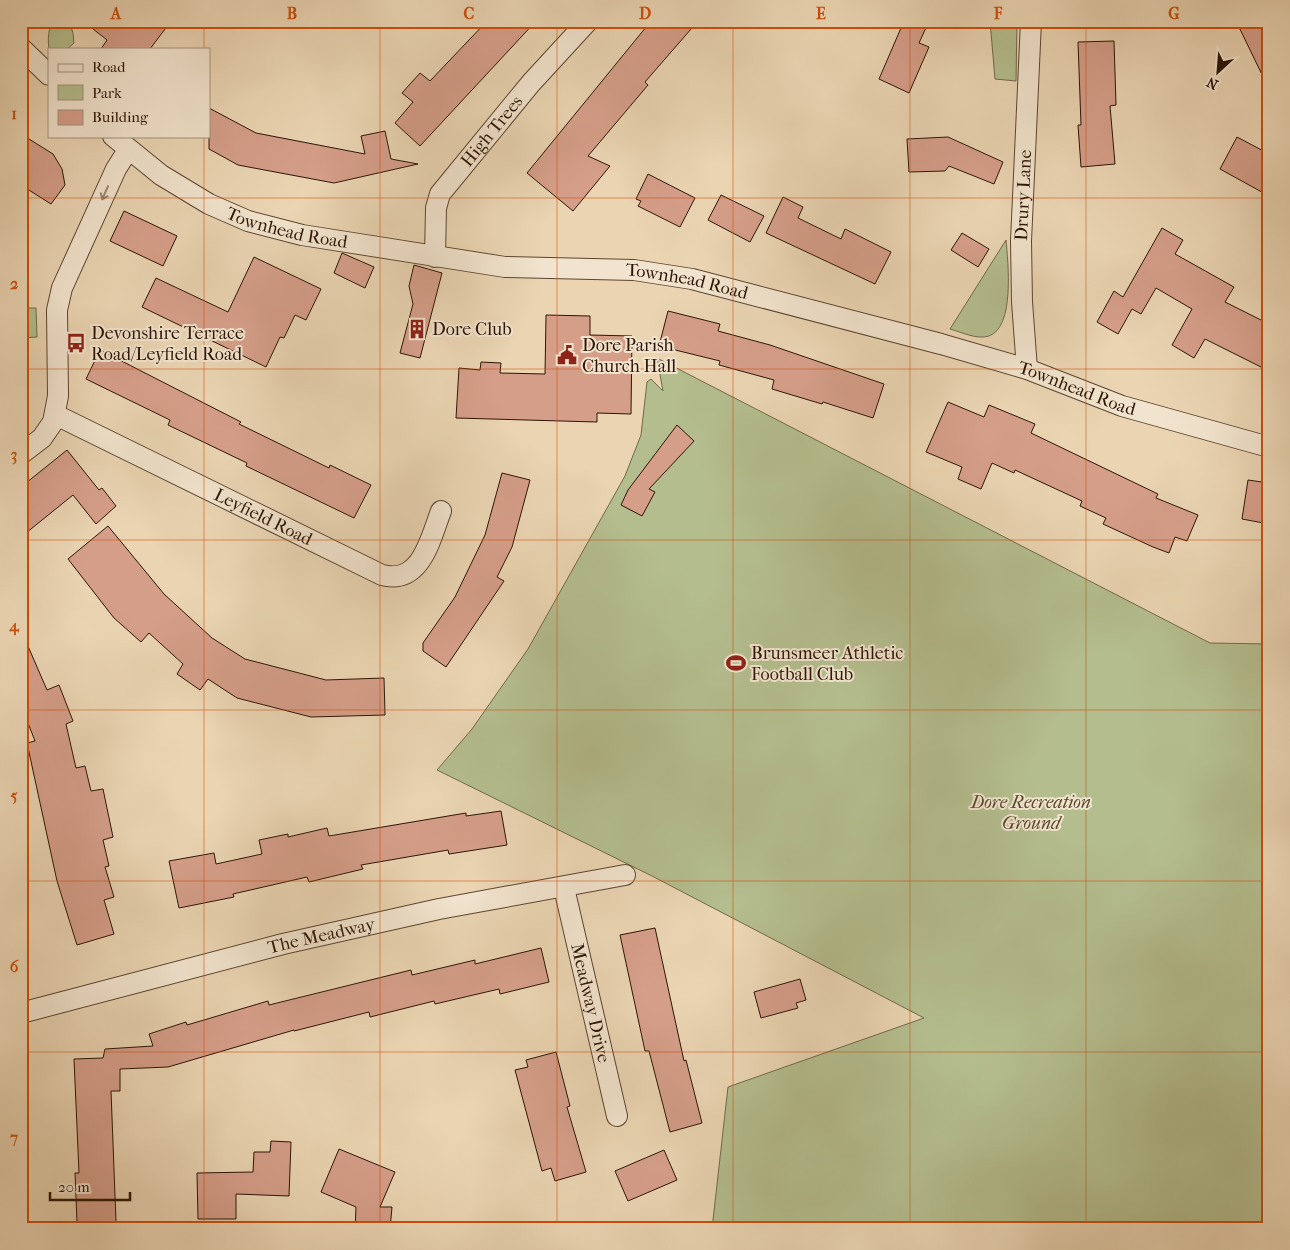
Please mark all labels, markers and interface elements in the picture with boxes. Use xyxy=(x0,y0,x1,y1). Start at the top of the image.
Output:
text: A xyxy=(110,4,122,23)
text: B xyxy=(287,4,297,23)
text: C xyxy=(464,4,475,23)
text: D xyxy=(639,4,651,23)
text: E xyxy=(816,4,826,23)
text: F xyxy=(993,4,1003,23)
text: G xyxy=(1168,4,1180,23)
legend xyxy=(48,48,210,138)
north arrow xyxy=(1192,48,1242,98)
text: Road xyxy=(92,58,126,76)
text: N xyxy=(1204,73,1221,93)
text: Park xyxy=(92,84,122,102)
street label: High Trees xyxy=(457,91,528,171)
text: 1 xyxy=(11,104,17,123)
text: Building xyxy=(92,108,149,126)
street label: Drury Lane xyxy=(1011,149,1036,241)
one-way arrow xyxy=(100,186,110,201)
street label: Townhead Road xyxy=(223,203,349,253)
street label: Townhead Road xyxy=(626,260,750,304)
text: 2 xyxy=(10,274,18,293)
building icon: Dore Club xyxy=(406,318,428,340)
place label: Dore Club xyxy=(432,319,512,340)
place label: Devonshire Terrace Road/Leyfield Road xyxy=(91,323,244,365)
bus stop icon: Devonshire Terrace Road/Leyfield Road xyxy=(65,332,87,354)
place label: Dore Parish Church Hall xyxy=(582,335,676,377)
public building icon: Dore Parish Church Hall xyxy=(556,344,578,366)
street label: Townhead Road xyxy=(1016,357,1138,420)
text: 3 xyxy=(11,445,17,465)
street label: Leyfield Road xyxy=(211,484,316,550)
text: 4 xyxy=(8,616,20,636)
place label: Brunsmeer Athletic Football Club xyxy=(751,643,903,685)
sports icon: Brunsmeer Athletic Football Club xyxy=(725,652,747,674)
text: 5 xyxy=(11,786,18,805)
park label: Dore Recreation Ground xyxy=(970,792,1091,834)
street label: The Meadway xyxy=(265,913,378,959)
street label: Meadway Drive xyxy=(566,941,614,1065)
text: 6 xyxy=(10,957,19,976)
text: 7 xyxy=(9,1128,18,1147)
scale bar xyxy=(50,1170,130,1202)
text: 20 m xyxy=(58,1178,90,1196)

